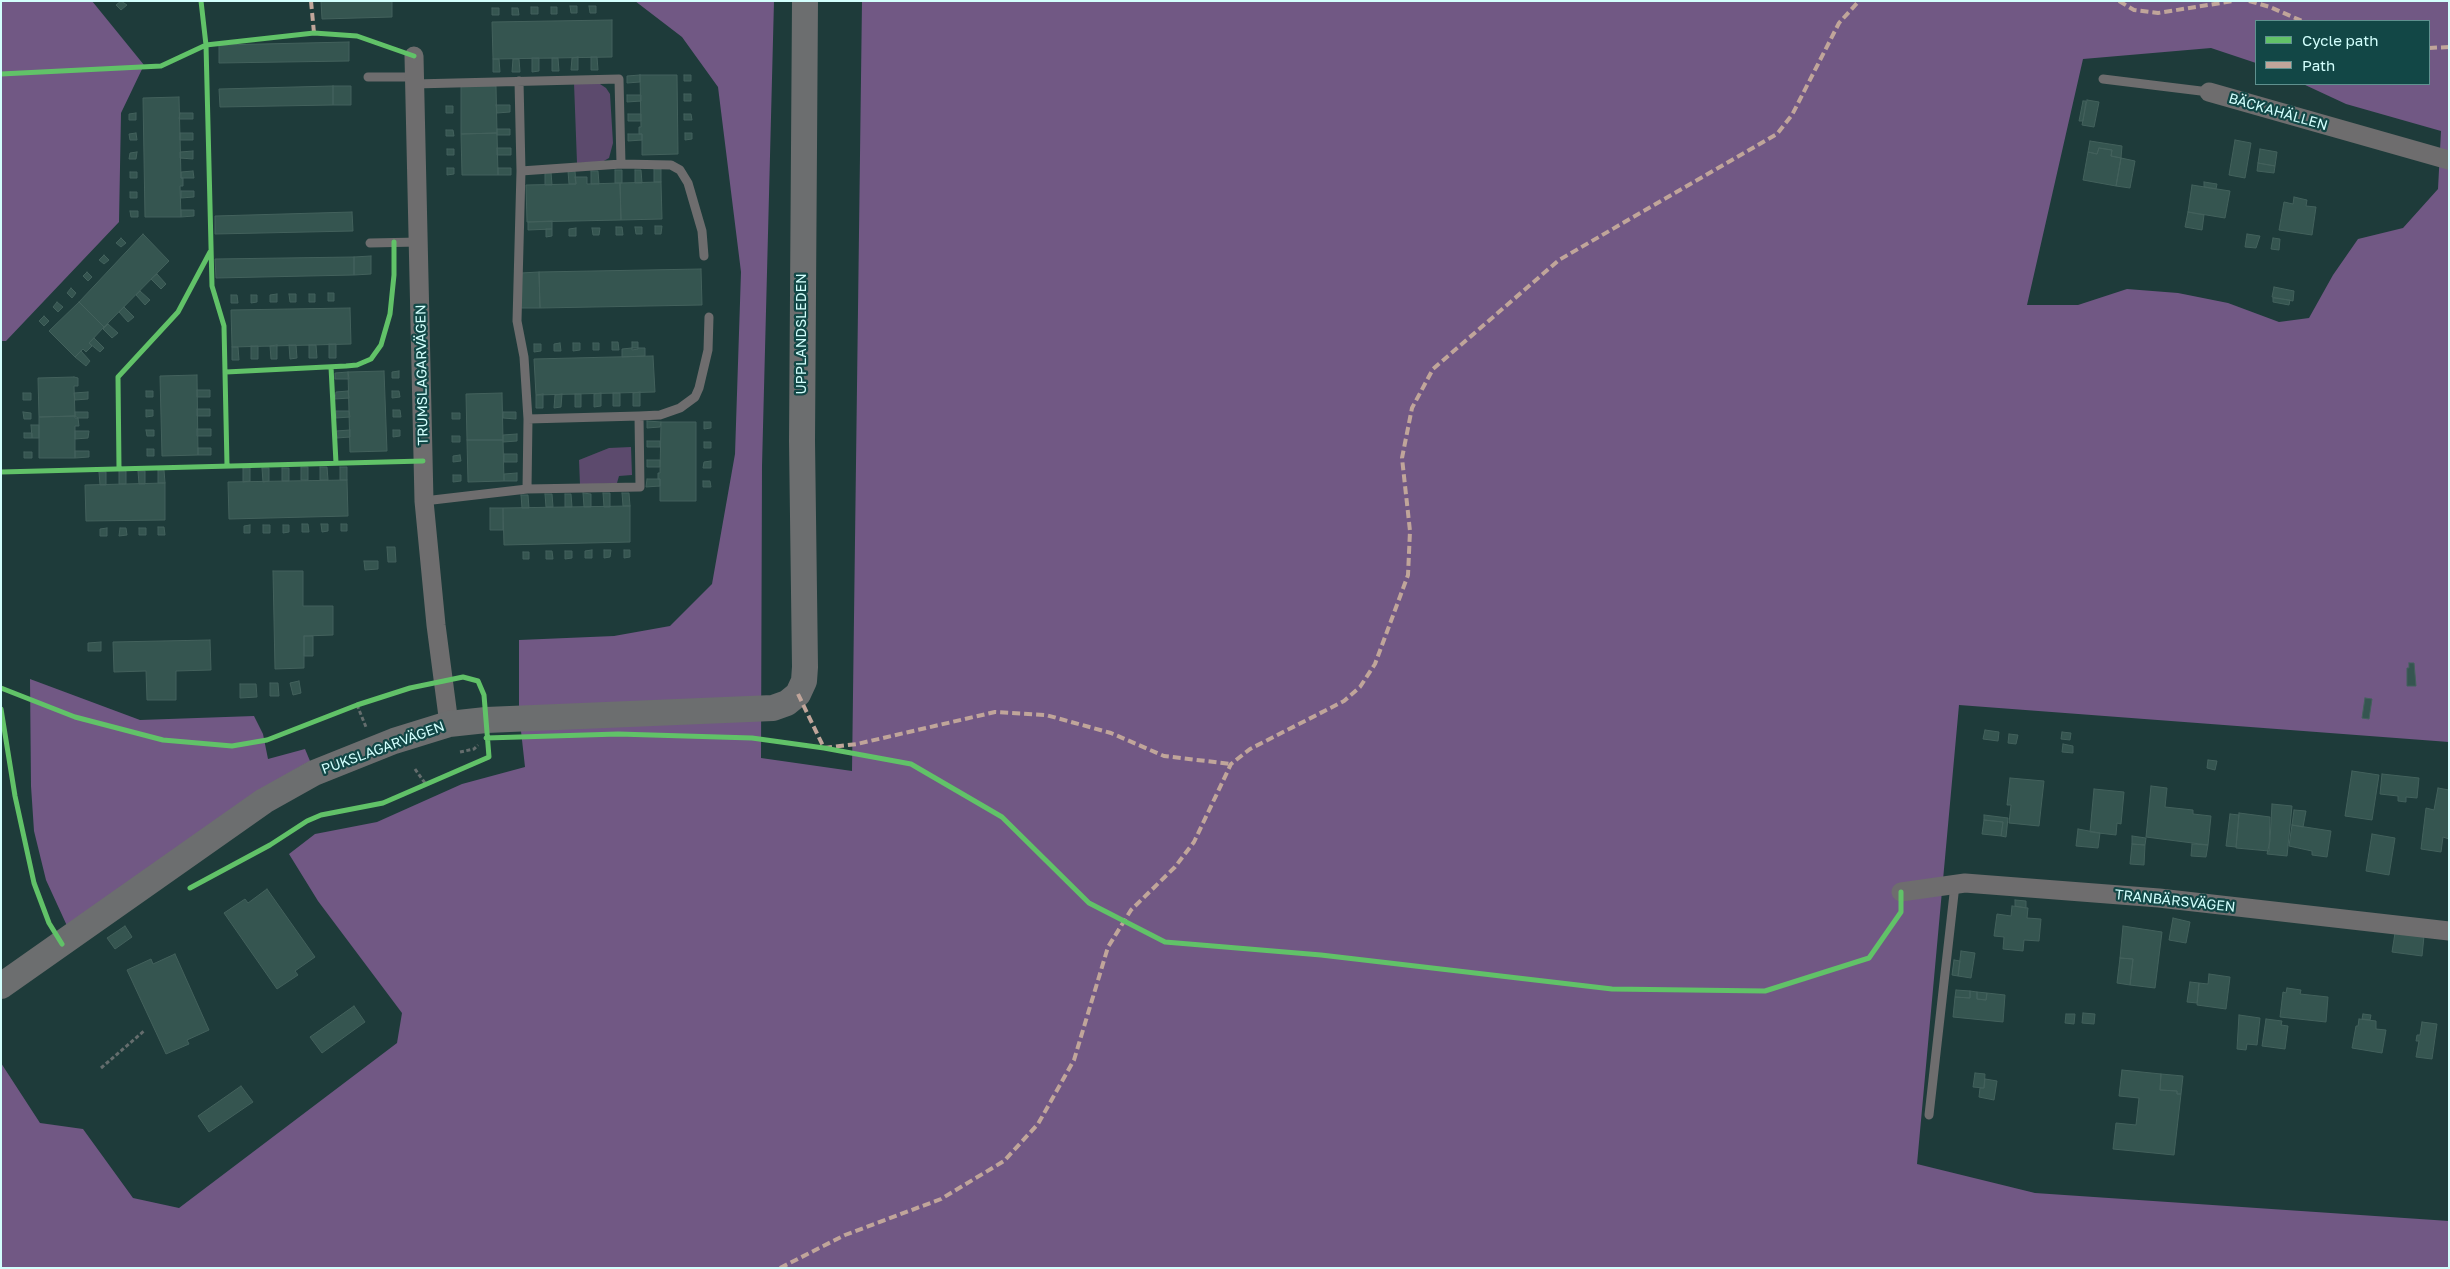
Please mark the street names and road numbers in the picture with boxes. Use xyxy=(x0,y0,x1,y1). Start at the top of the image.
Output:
street label: BÄCKAHÄLLEN xyxy=(2227,90,2329,134)
street label: UPPLANDSLEDEN xyxy=(794,273,810,395)
street label: TRUMSLAGARVÄGEN xyxy=(412,304,432,446)
street label: PUKSLAGARVÄGEN xyxy=(319,718,447,778)
street label: TRANBÄRSVÄGEN xyxy=(2114,886,2236,916)

